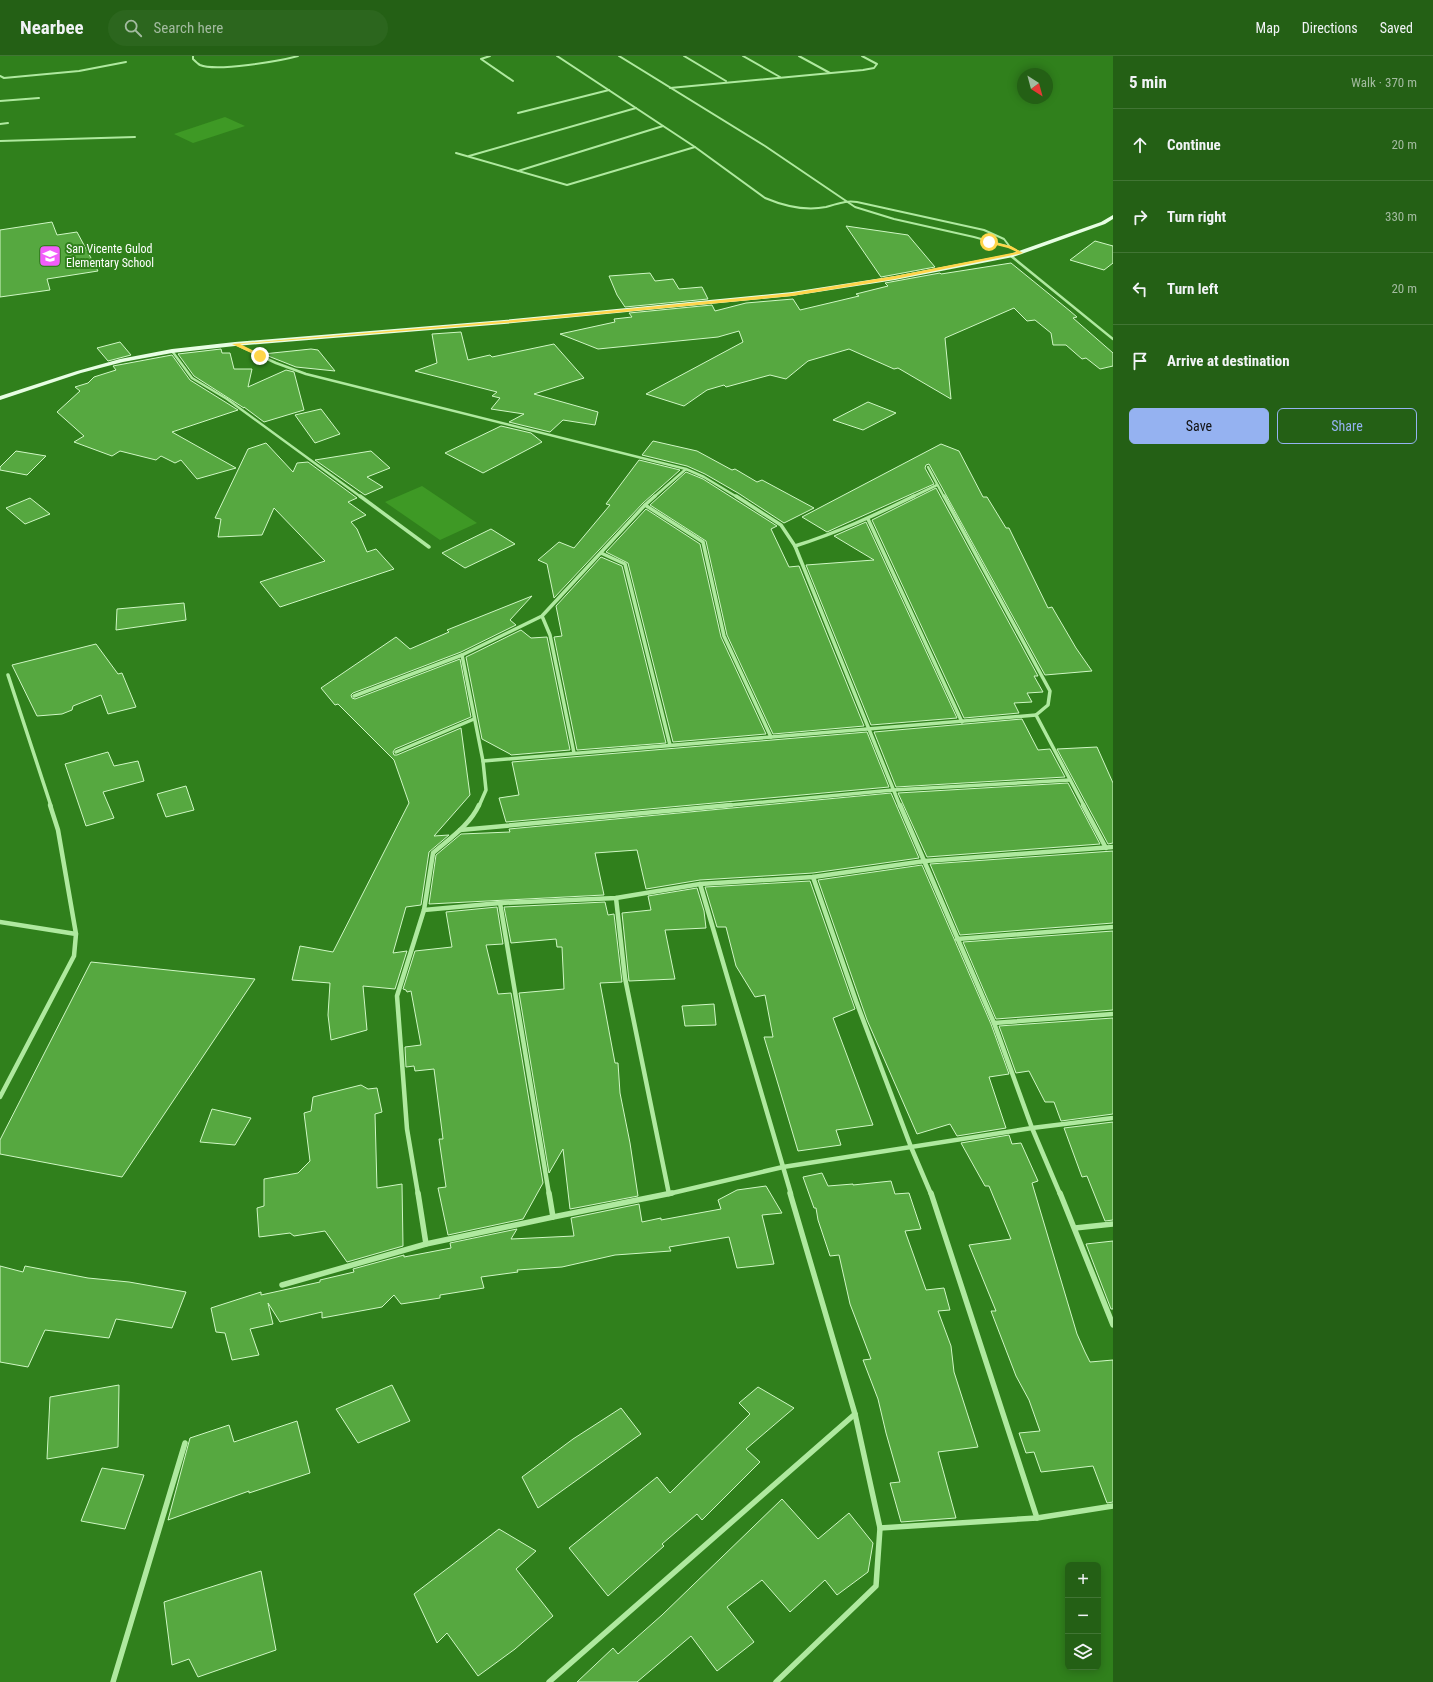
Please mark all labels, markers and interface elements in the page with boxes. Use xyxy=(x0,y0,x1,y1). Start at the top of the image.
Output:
search box xyxy=(108,10,388,46)
text: Nearbee xyxy=(20,16,84,39)
icon: search xyxy=(122,17,144,39)
text: Search here xyxy=(154,19,223,37)
text: Map xyxy=(1256,20,1280,36)
text: Directions xyxy=(1302,20,1358,36)
text: Saved xyxy=(1380,20,1413,36)
north arrow xyxy=(1017,68,1053,104)
text: 5 min xyxy=(1129,72,1167,92)
text: Walk · 370 m xyxy=(1351,75,1417,90)
icon: ahead xyxy=(1129,134,1151,156)
text: Continue xyxy=(1167,136,1221,154)
text: 20 m xyxy=(1391,137,1417,152)
icon: right xyxy=(1129,206,1151,228)
text: Turn right xyxy=(1167,208,1226,226)
text: 330 m xyxy=(1385,209,1417,224)
route start xyxy=(980,233,998,251)
place label: San Vicente Gulod Elementary School xyxy=(66,242,154,270)
school or university icon: San Vicente Gulod Elementary School xyxy=(37,243,63,269)
icon: left xyxy=(1129,278,1151,300)
text: Turn left xyxy=(1167,280,1218,298)
text: 20 m xyxy=(1391,281,1417,296)
route end xyxy=(251,347,269,365)
icon: arrive xyxy=(1129,350,1151,372)
text: Arrive at destination xyxy=(1167,352,1290,370)
button: Save xyxy=(1129,408,1269,444)
button: Share xyxy=(1277,408,1417,444)
map controls xyxy=(1065,1562,1101,1670)
button: + xyxy=(1065,1562,1101,1598)
button: − xyxy=(1065,1598,1101,1634)
button: layers xyxy=(1065,1634,1101,1670)

